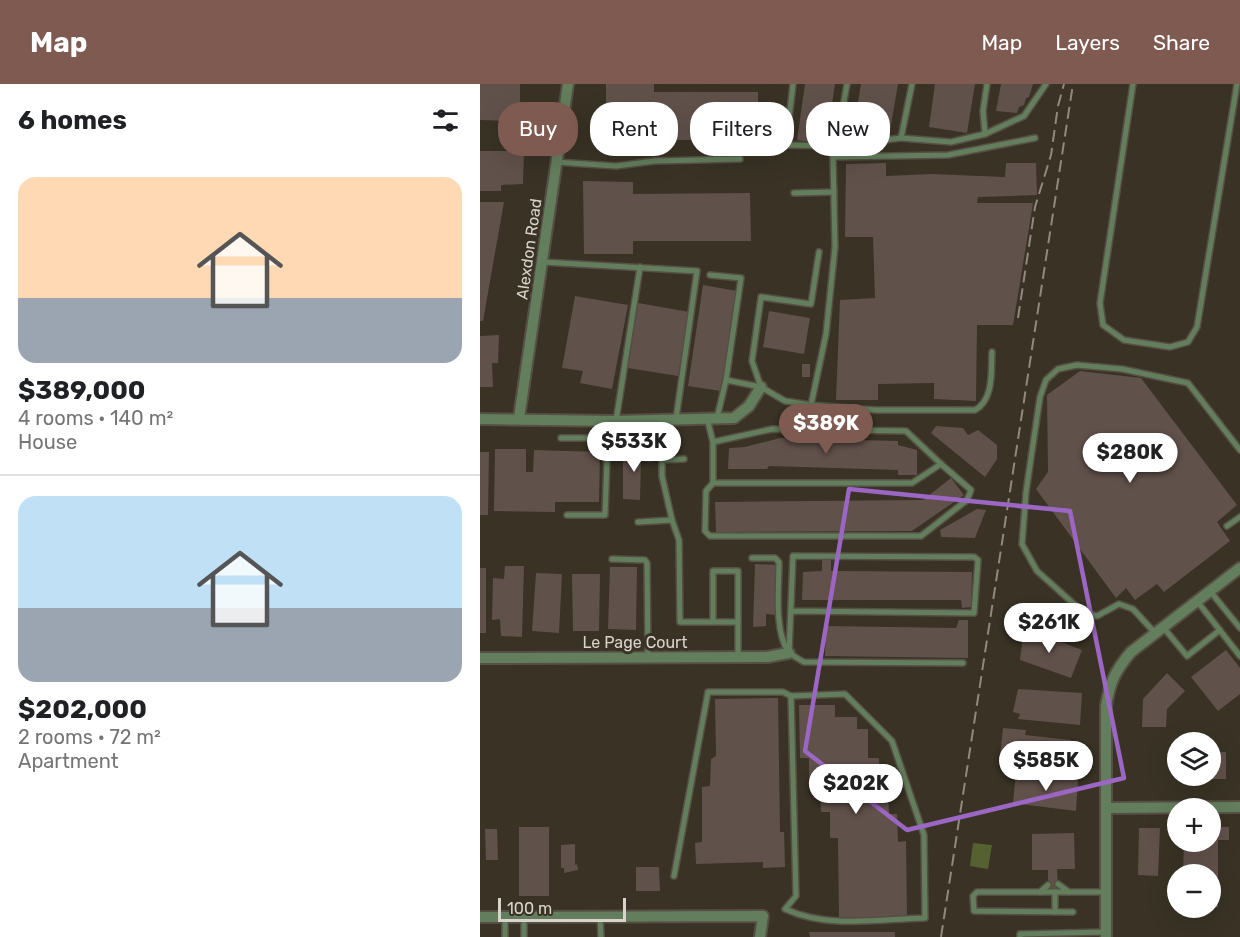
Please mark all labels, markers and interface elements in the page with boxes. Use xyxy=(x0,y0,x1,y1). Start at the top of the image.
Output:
text: Map xyxy=(30,26,87,59)
text: Map xyxy=(981,30,1022,55)
text: Layers xyxy=(1055,30,1120,55)
text: Share xyxy=(1153,30,1210,55)
chip: Buy xyxy=(498,102,578,156)
chip: Rent xyxy=(590,102,678,156)
chip: Filters xyxy=(690,102,794,156)
chip: New xyxy=(806,102,890,156)
icon: filters xyxy=(429,104,462,137)
text: 6 homes xyxy=(18,105,127,136)
street label: Alexdon Road xyxy=(512,197,546,301)
icon: home xyxy=(186,216,294,324)
text: $389,000 xyxy=(18,375,146,406)
pin: $389K xyxy=(784,404,868,455)
text: 4 rooms · 140 m² xyxy=(18,406,173,430)
text: $389K xyxy=(793,411,859,435)
pin: $533K xyxy=(592,422,676,473)
text: $533K xyxy=(601,429,667,453)
text: House xyxy=(18,430,77,454)
pin: $280K xyxy=(1088,433,1172,484)
text: $280K xyxy=(1097,440,1163,464)
icon: home xyxy=(186,535,294,643)
pin: $261K xyxy=(1007,603,1091,654)
text: $261K xyxy=(1018,610,1080,634)
street label: Le Page Court xyxy=(583,633,687,652)
text: $202,000 xyxy=(18,694,147,725)
text: 2 rooms · 72 m² xyxy=(18,725,161,749)
map controls xyxy=(1167,732,1221,918)
button: layers xyxy=(1167,732,1221,786)
pin: $585K xyxy=(1004,741,1088,792)
text: $585K xyxy=(1013,748,1079,772)
text: Apartment xyxy=(18,749,119,773)
pin: $202K xyxy=(814,764,898,815)
text: $202K xyxy=(823,771,889,795)
button: + xyxy=(1167,798,1221,852)
button: − xyxy=(1167,864,1221,918)
scale bar xyxy=(498,895,626,922)
text: 100 m xyxy=(507,899,552,918)

